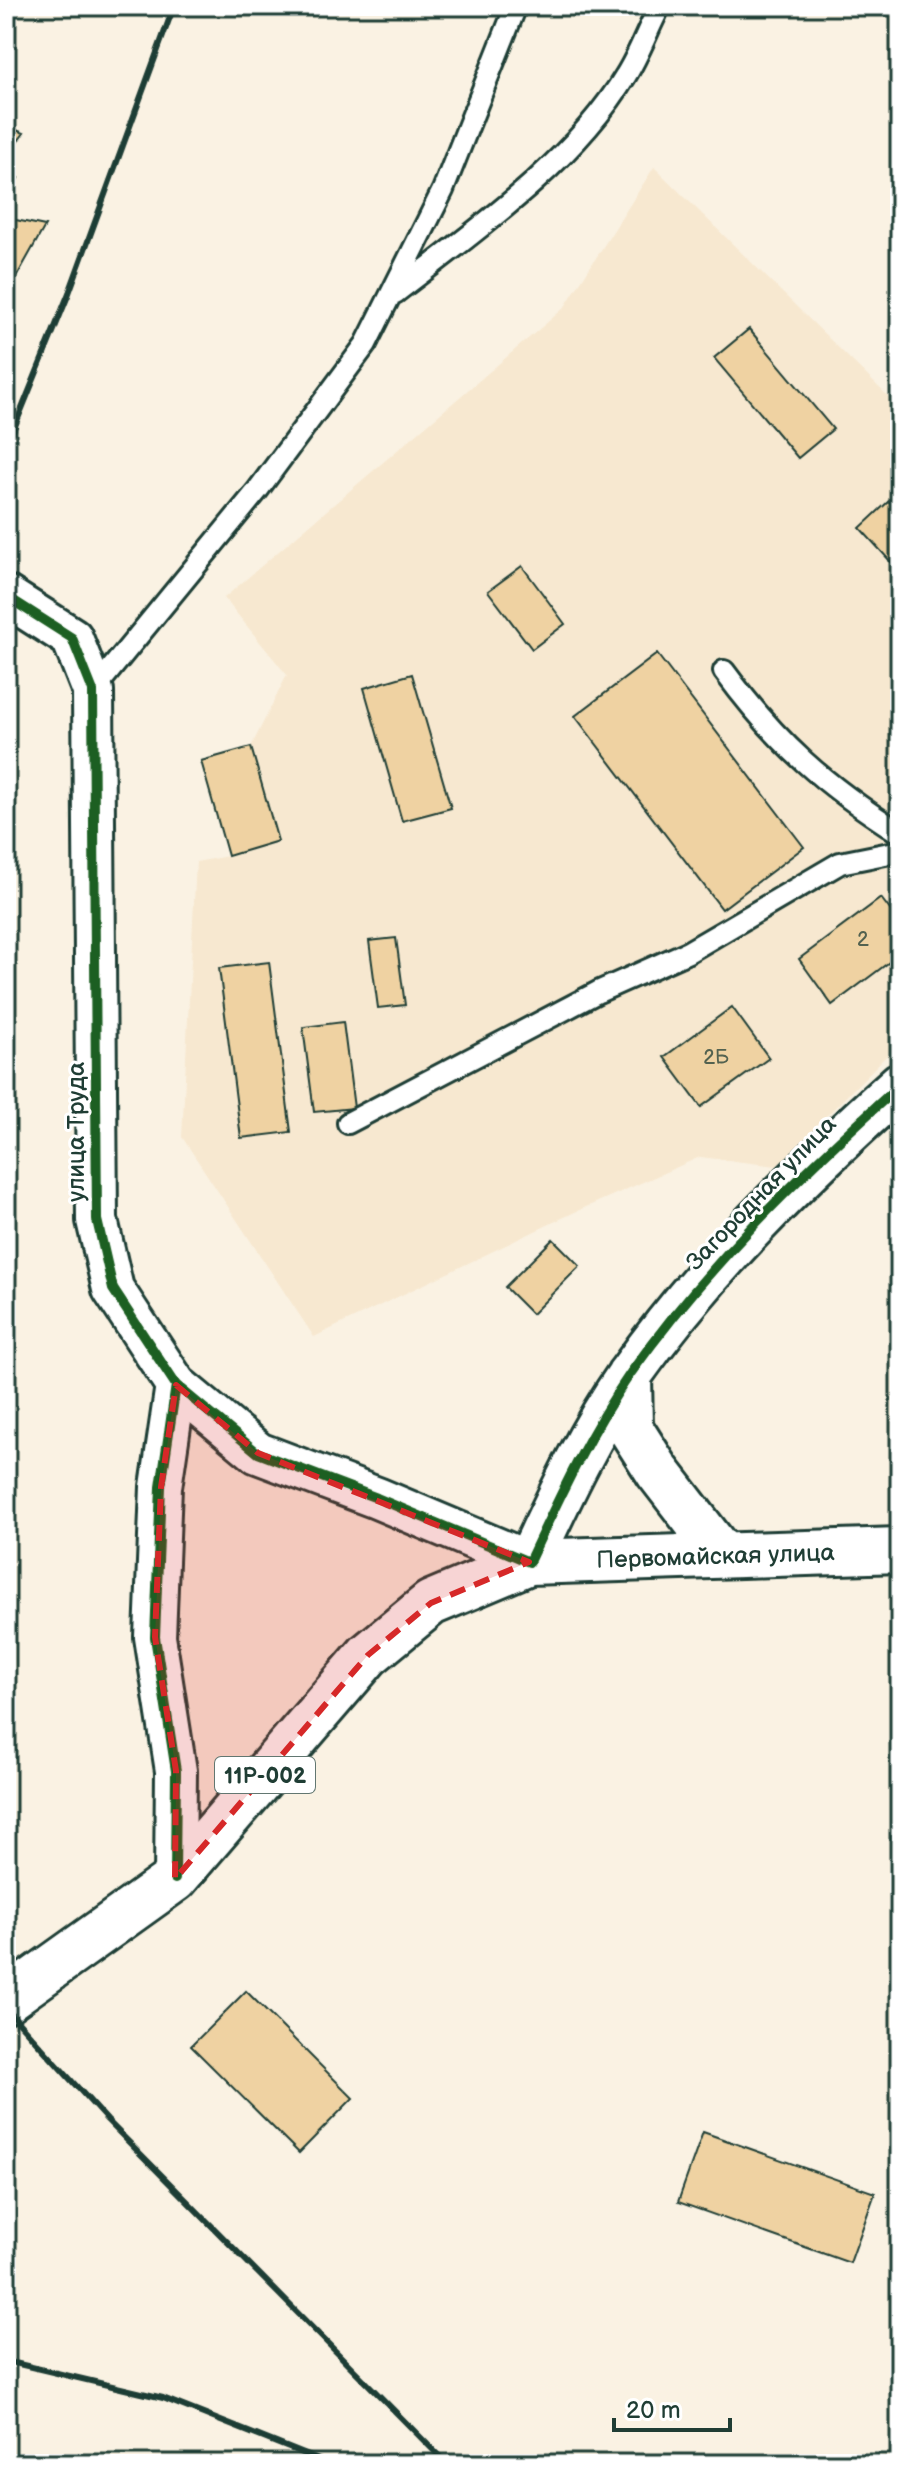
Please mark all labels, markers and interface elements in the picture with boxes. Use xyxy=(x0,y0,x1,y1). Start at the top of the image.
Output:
house number: 2 xyxy=(857,928,869,952)
house number: 2Б xyxy=(703,1046,729,1070)
street label: улица Труда xyxy=(62,1062,91,1202)
street label: Загородная улица xyxy=(680,1110,842,1277)
street label: Первомайская улица xyxy=(596,1538,835,1575)
road number: 11Р-002 xyxy=(215,1757,315,1793)
scale bar xyxy=(614,2382,730,2432)
text: 20 m xyxy=(626,2396,681,2425)

